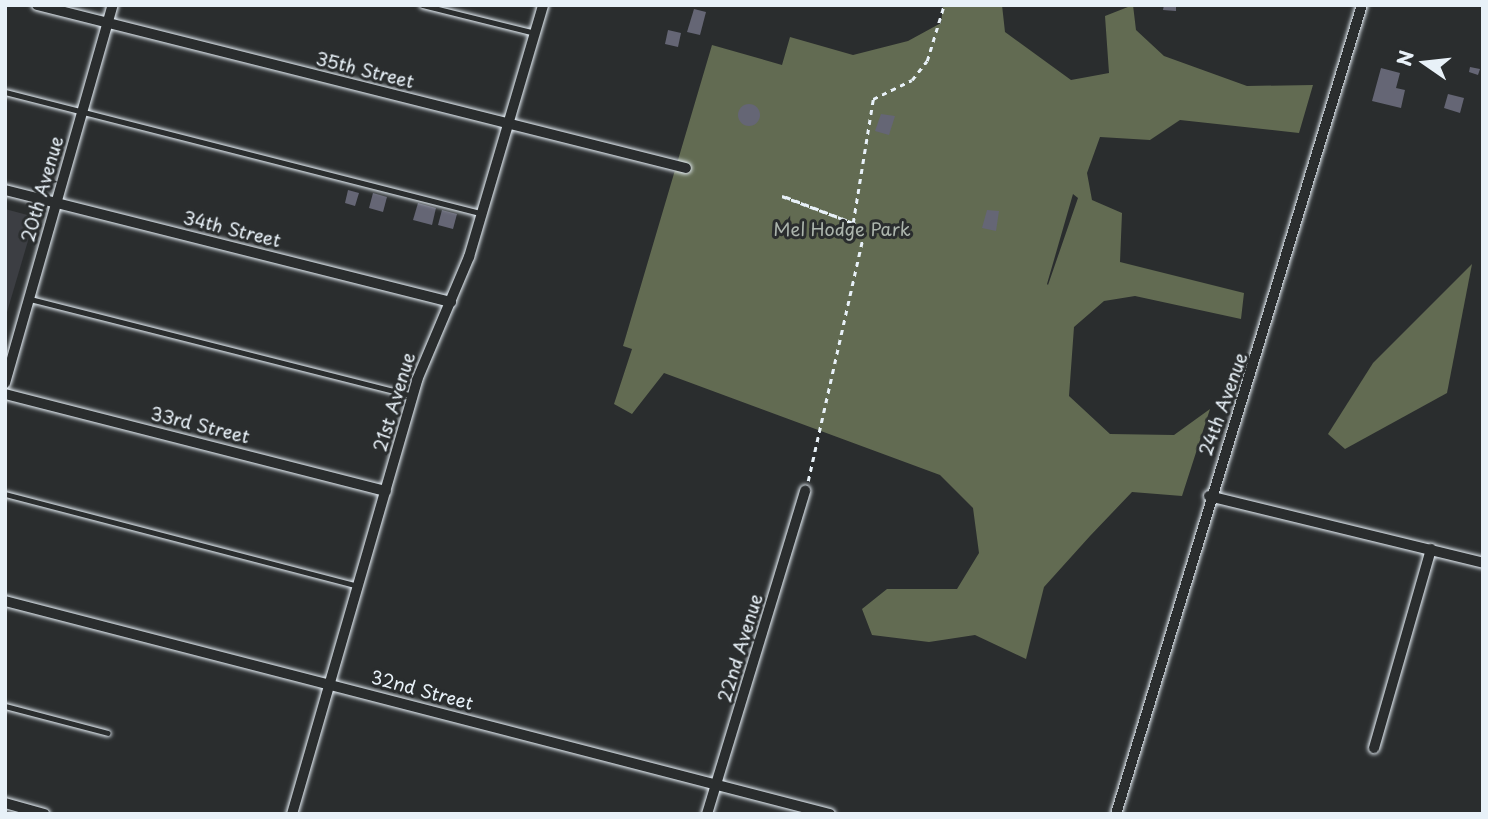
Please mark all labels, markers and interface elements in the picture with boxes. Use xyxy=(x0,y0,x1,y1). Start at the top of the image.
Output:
north arrow xyxy=(1390,28,1460,98)
street label: 35th Street xyxy=(314,47,416,93)
text: N xyxy=(1389,47,1420,69)
street label: 20th Avenue xyxy=(16,133,68,245)
street label: 34th Street xyxy=(181,206,283,252)
park label: Mel Hodge Park xyxy=(773,218,911,240)
street label: 21st Avenue xyxy=(369,349,419,455)
street label: 24th Avenue xyxy=(1194,349,1252,459)
street label: 33rd Street xyxy=(148,402,252,448)
street label: 22nd Avenue xyxy=(713,591,767,705)
street label: 32nd Street xyxy=(368,666,476,714)

